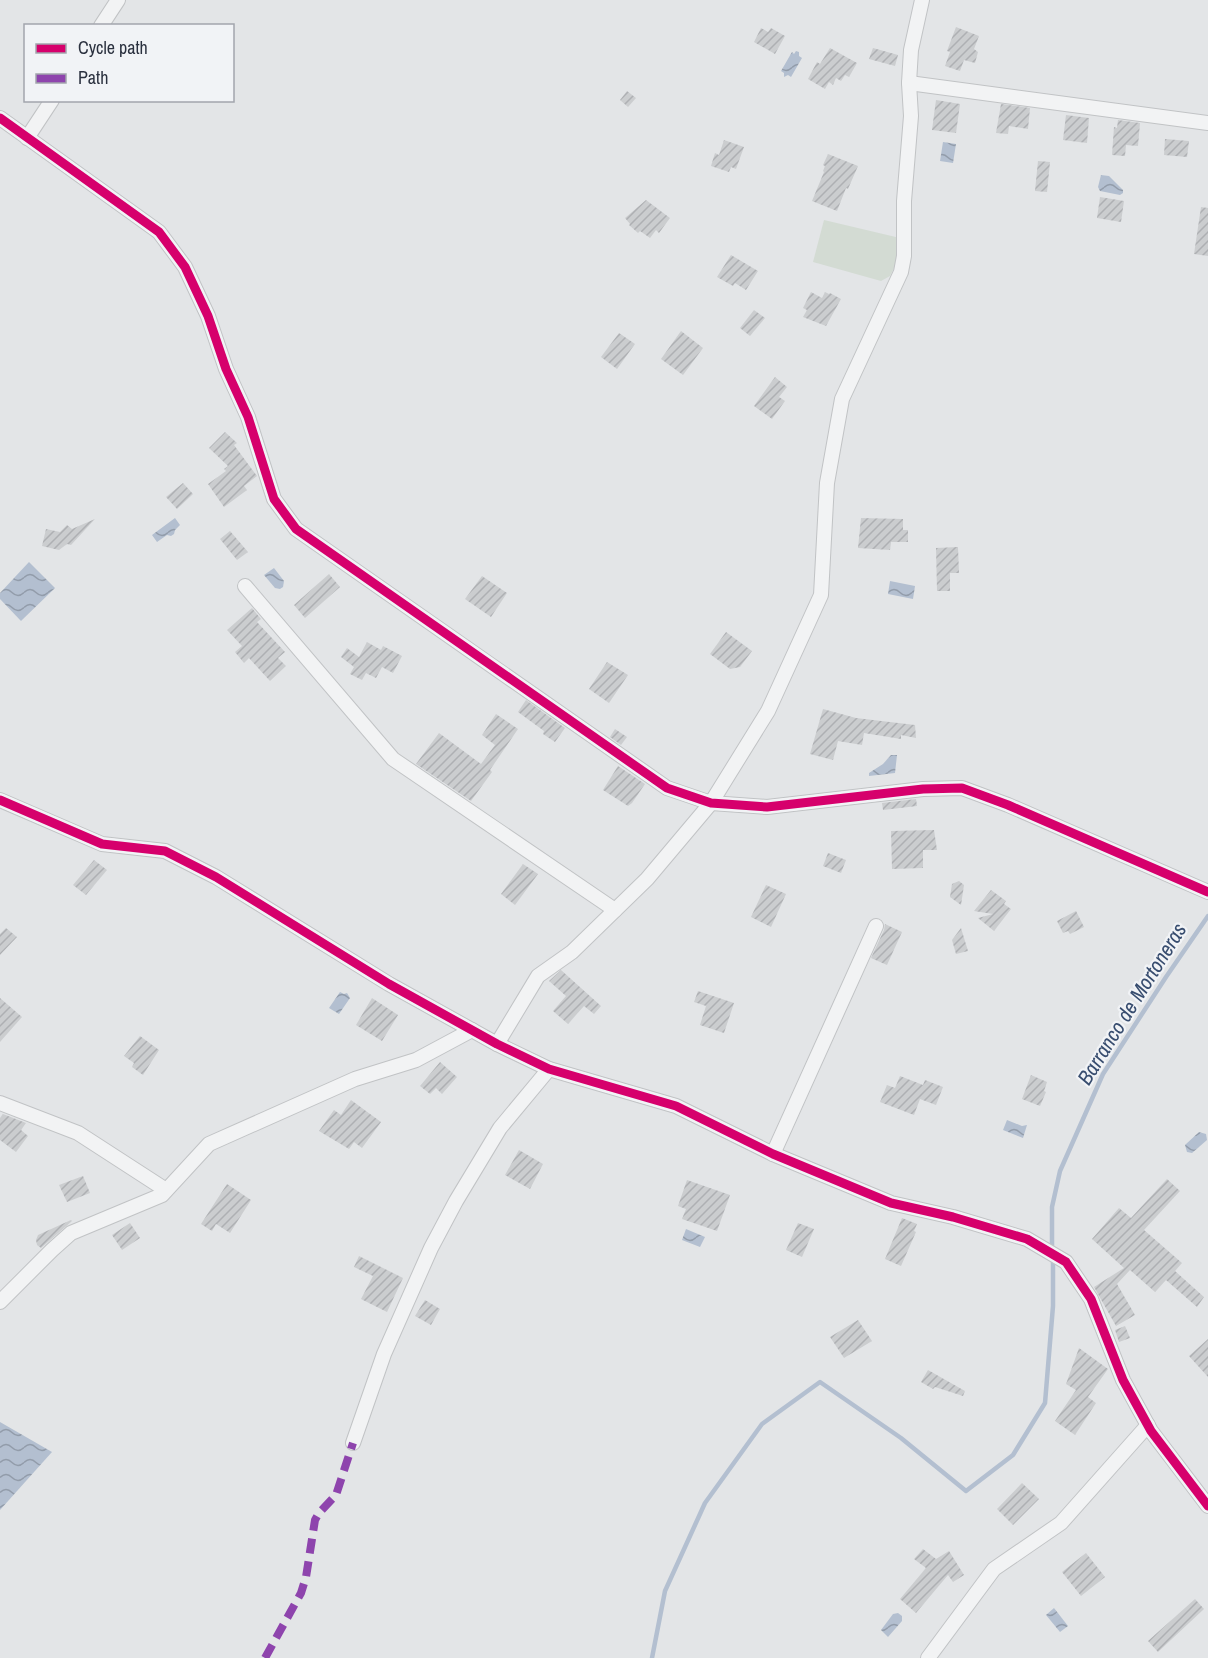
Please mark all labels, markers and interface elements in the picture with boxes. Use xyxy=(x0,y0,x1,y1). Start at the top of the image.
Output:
legend xyxy=(24,24,234,102)
text: Cycle path xyxy=(78,35,148,60)
text: Path xyxy=(78,65,108,90)
water label: Barranco de Mortoneras xyxy=(1070,917,1193,1090)

